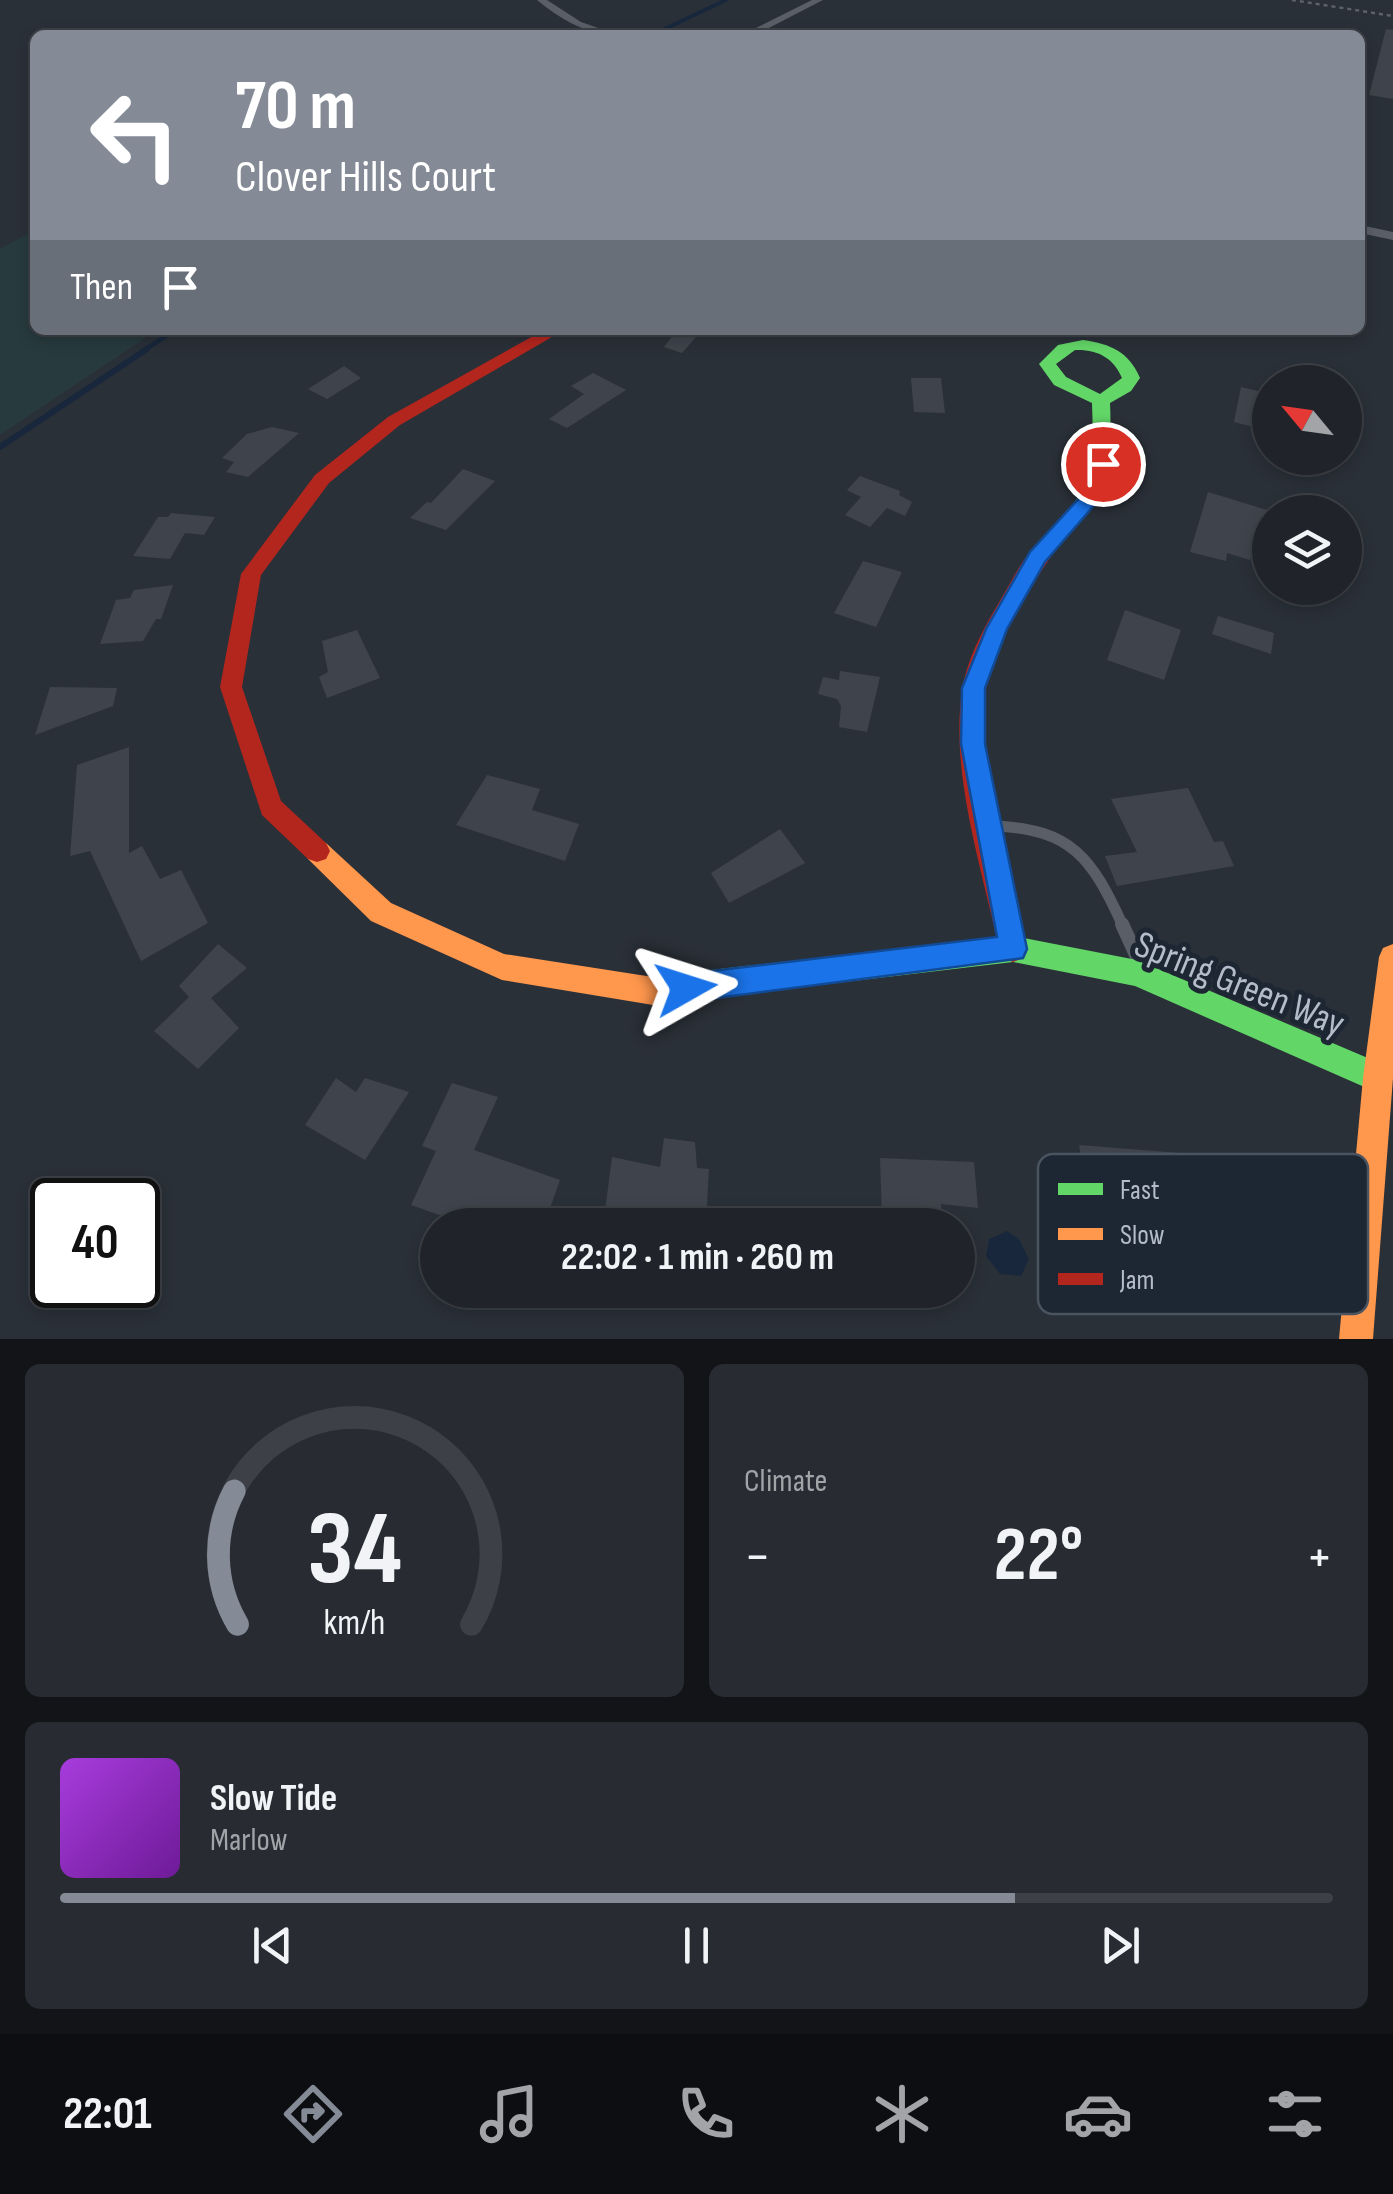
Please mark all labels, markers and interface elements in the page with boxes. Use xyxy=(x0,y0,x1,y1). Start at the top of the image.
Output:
text: 70 m xyxy=(235,65,356,149)
icon: left xyxy=(70,70,200,200)
text: Clover Hills Court xyxy=(235,150,496,205)
icon: arrive xyxy=(153,260,208,315)
text: Then xyxy=(70,265,133,310)
north arrow xyxy=(1252,365,1362,475)
map controls xyxy=(1252,365,1362,605)
pin xyxy=(1061,422,1146,507)
icon: arrive xyxy=(1076,437,1131,492)
button: layers xyxy=(1252,495,1362,605)
street label: Spring Green Way xyxy=(1128,922,1351,1047)
position arrow xyxy=(634,936,738,1040)
legend xyxy=(1038,1154,1368,1314)
text: Fast xyxy=(1120,1174,1159,1207)
speed limit sign: 40 xyxy=(30,1178,160,1308)
text: Slow xyxy=(1120,1219,1165,1252)
text: 22:02 · 1 min · 260 m xyxy=(561,1235,834,1280)
text: Jam xyxy=(1119,1264,1155,1297)
text: Climate xyxy=(744,1462,827,1501)
text: 34 xyxy=(307,1488,402,1613)
text: 22° xyxy=(994,1511,1083,1602)
text: − xyxy=(744,1524,771,1591)
text: + xyxy=(1306,1524,1333,1591)
text: km/h xyxy=(324,1602,385,1645)
text: Slow Tide xyxy=(210,1776,337,1821)
text: Marlow xyxy=(210,1821,288,1860)
icon: previous xyxy=(245,1918,300,1973)
icon: pause xyxy=(669,1918,724,1973)
icon: next xyxy=(1093,1918,1148,1973)
icon: directions xyxy=(278,2079,348,2149)
icon: music xyxy=(474,2079,544,2149)
icon: phone xyxy=(671,2079,741,2149)
icon: climate xyxy=(867,2079,937,2149)
icon: car xyxy=(1063,2079,1133,2149)
icon: filters xyxy=(1260,2079,1330,2149)
text: 22:01 xyxy=(63,2087,152,2142)

